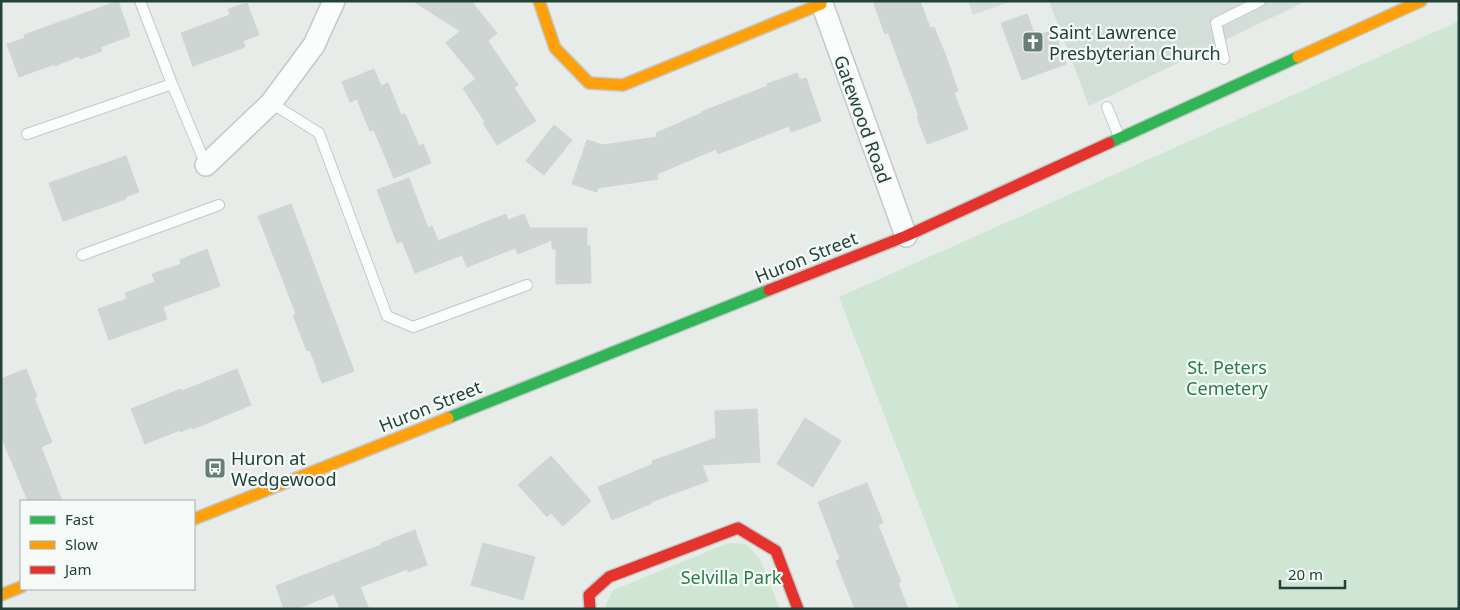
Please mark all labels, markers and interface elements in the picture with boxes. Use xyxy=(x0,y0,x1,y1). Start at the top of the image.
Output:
place label: Saint Lawrence Presbyterian Church xyxy=(1049,20,1221,65)
church icon: Saint Lawrence Presbyterian Church xyxy=(1021,30,1045,54)
street label: Gatewood Road xyxy=(829,52,897,186)
street label: Huron Street xyxy=(751,225,861,288)
park label: St. Peters Cemetery xyxy=(1186,355,1269,400)
street label: Huron Street xyxy=(375,374,485,437)
place label: Huron at Wedgewood xyxy=(231,446,336,491)
bus stop icon: Huron at Wedgewood xyxy=(203,456,227,480)
legend xyxy=(20,500,195,590)
text: Fast xyxy=(65,509,94,529)
text: Slow xyxy=(65,534,98,554)
scale bar xyxy=(1280,558,1345,590)
text: Jam xyxy=(63,559,92,579)
text: 20 m xyxy=(1288,564,1323,584)
park label: Selvilla Park xyxy=(681,565,782,589)

